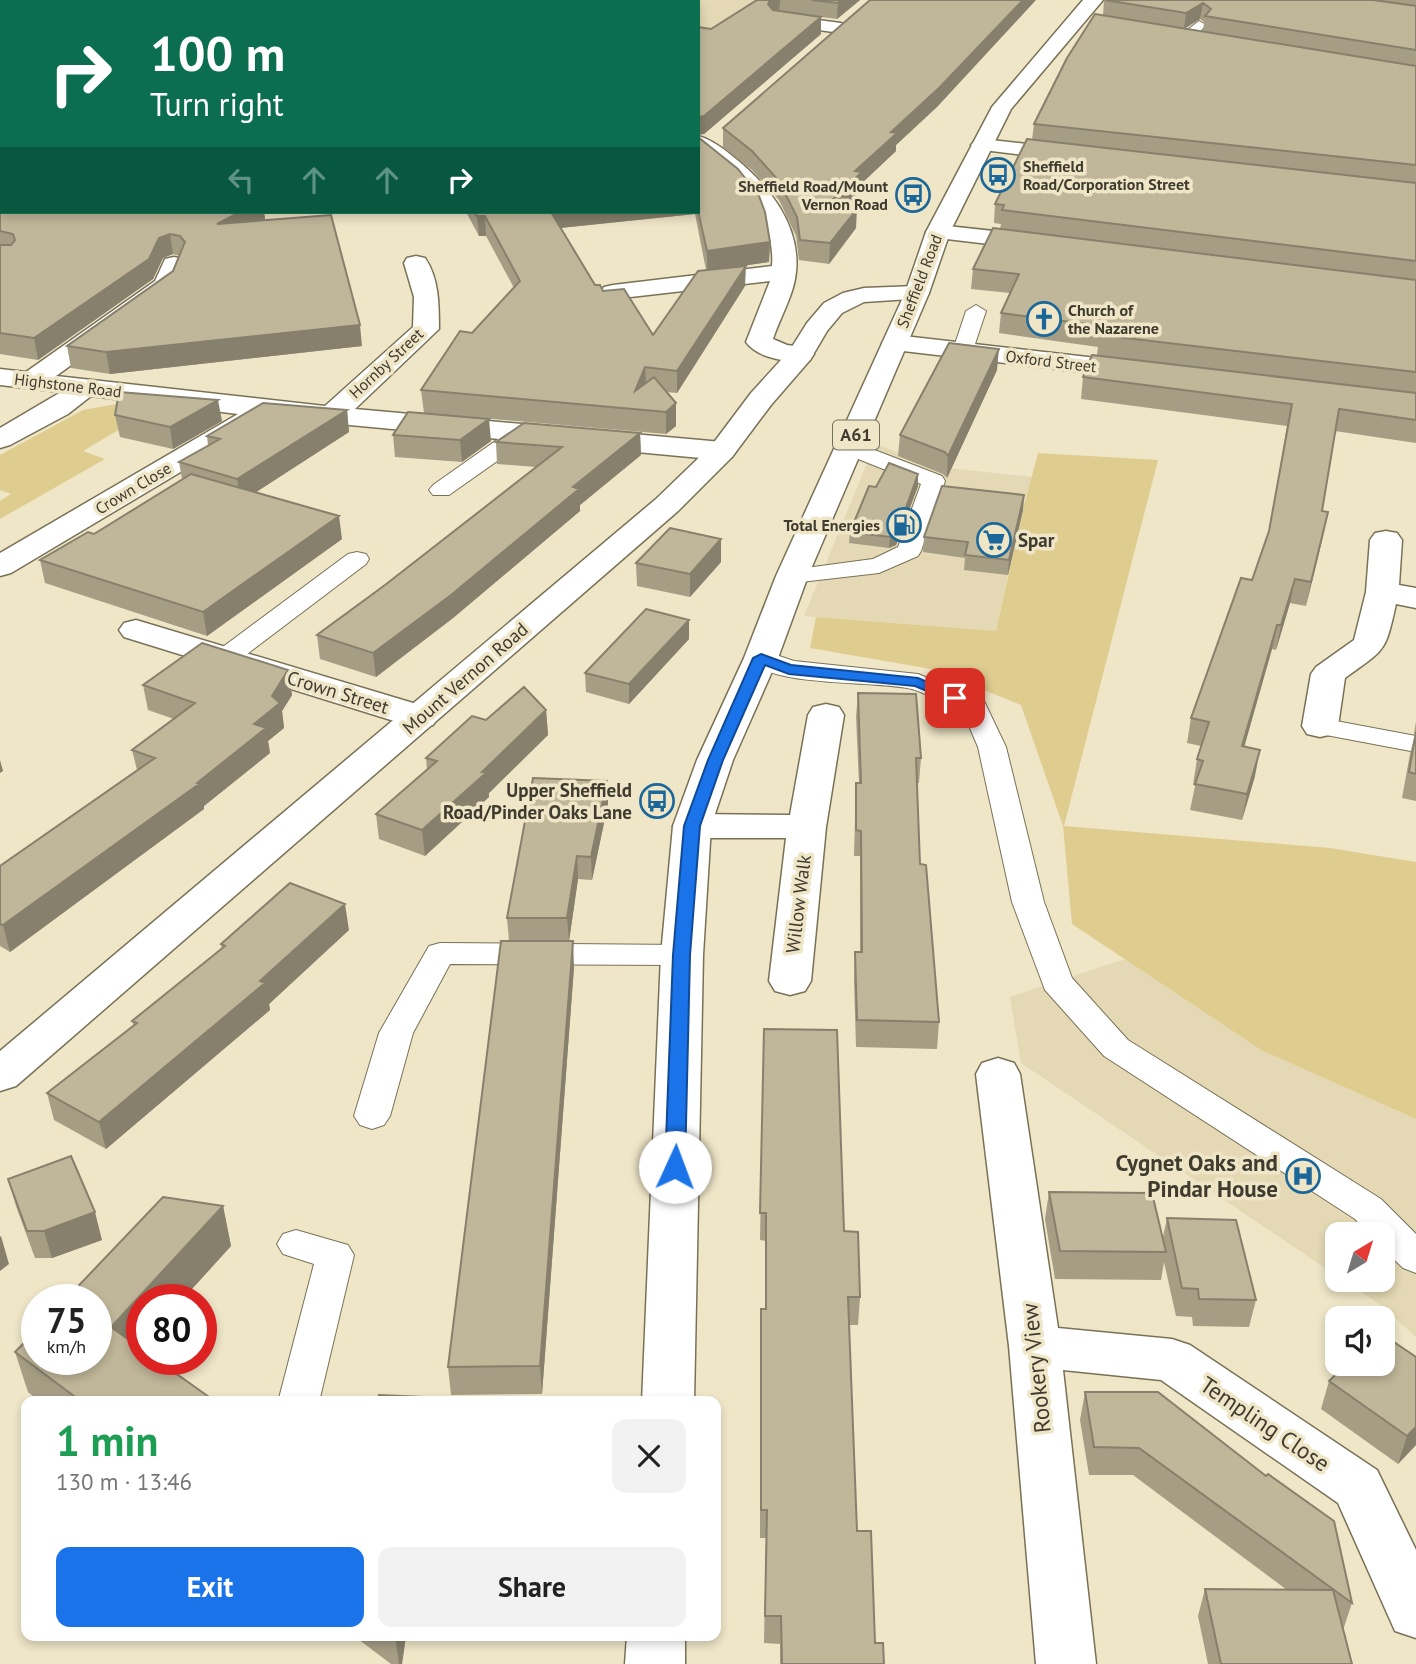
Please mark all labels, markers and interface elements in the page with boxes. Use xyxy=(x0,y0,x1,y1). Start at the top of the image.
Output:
text: 100 m xyxy=(150,21,285,85)
icon: right xyxy=(35,28,126,119)
text: Turn right xyxy=(150,83,284,125)
bus stop icon: Sheffield Road/Corporation Street xyxy=(979,156,1017,194)
place label: Sheffield Road/Corporation Street xyxy=(1023,156,1190,194)
icon: left xyxy=(222,161,260,199)
icon: ahead xyxy=(295,161,333,199)
icon: ahead xyxy=(368,161,406,199)
icon: right xyxy=(441,161,479,199)
place label: Sheffield Road/Mount Vernon Road xyxy=(738,176,888,214)
bus stop icon: Sheffield Road/Mount Vernon Road xyxy=(894,176,932,214)
street label: Sheffield Road xyxy=(892,231,946,331)
church icon: Church of the Nazarene xyxy=(1025,300,1063,338)
place label: Church of the Nazarene xyxy=(1068,300,1159,338)
street label: Hornby Street xyxy=(345,323,428,402)
street label: Oxford Street xyxy=(1004,346,1098,377)
street label: Highstone Road xyxy=(13,368,123,402)
road number: A61 xyxy=(833,421,879,450)
street label: Crown Close xyxy=(92,458,174,518)
fuel station icon: Total Energies xyxy=(885,506,923,544)
place label: Total Energies xyxy=(784,515,880,535)
supermarket icon: Spar xyxy=(975,521,1013,559)
place label: Spar xyxy=(1018,528,1055,552)
street label: Mount Vernon Road xyxy=(397,617,533,739)
street label: Crown Street xyxy=(284,665,392,719)
pin xyxy=(925,668,985,728)
icon: arrive xyxy=(936,679,974,717)
place label: Upper Sheffield Road/Pinder Oaks Lane xyxy=(443,778,632,824)
bus stop icon: Upper Sheffield Road/Pinder Oaks Lane xyxy=(638,782,676,820)
street label: Willow Walk xyxy=(780,853,816,955)
position arrow xyxy=(638,1130,712,1204)
place label: Cygnet Oaks and Pindar House xyxy=(1115,1148,1278,1203)
hospital icon: Cygnet Oaks and Pindar House xyxy=(1284,1157,1322,1195)
north arrow xyxy=(1325,1222,1395,1292)
map controls xyxy=(1325,1222,1395,1376)
speed limit sign: 80 xyxy=(126,1284,217,1375)
text: 75 xyxy=(47,1297,86,1343)
street label: Rookery View xyxy=(1014,1302,1057,1434)
button: sound xyxy=(1325,1306,1395,1376)
text: km/h xyxy=(47,1335,86,1358)
street label: Templing Close xyxy=(1195,1370,1336,1478)
text: 1 min xyxy=(56,1413,158,1468)
button: close xyxy=(612,1419,686,1493)
text: 130 m · 13:46 xyxy=(56,1467,192,1496)
button: Exit xyxy=(56,1547,364,1627)
button: Share xyxy=(378,1547,686,1627)

